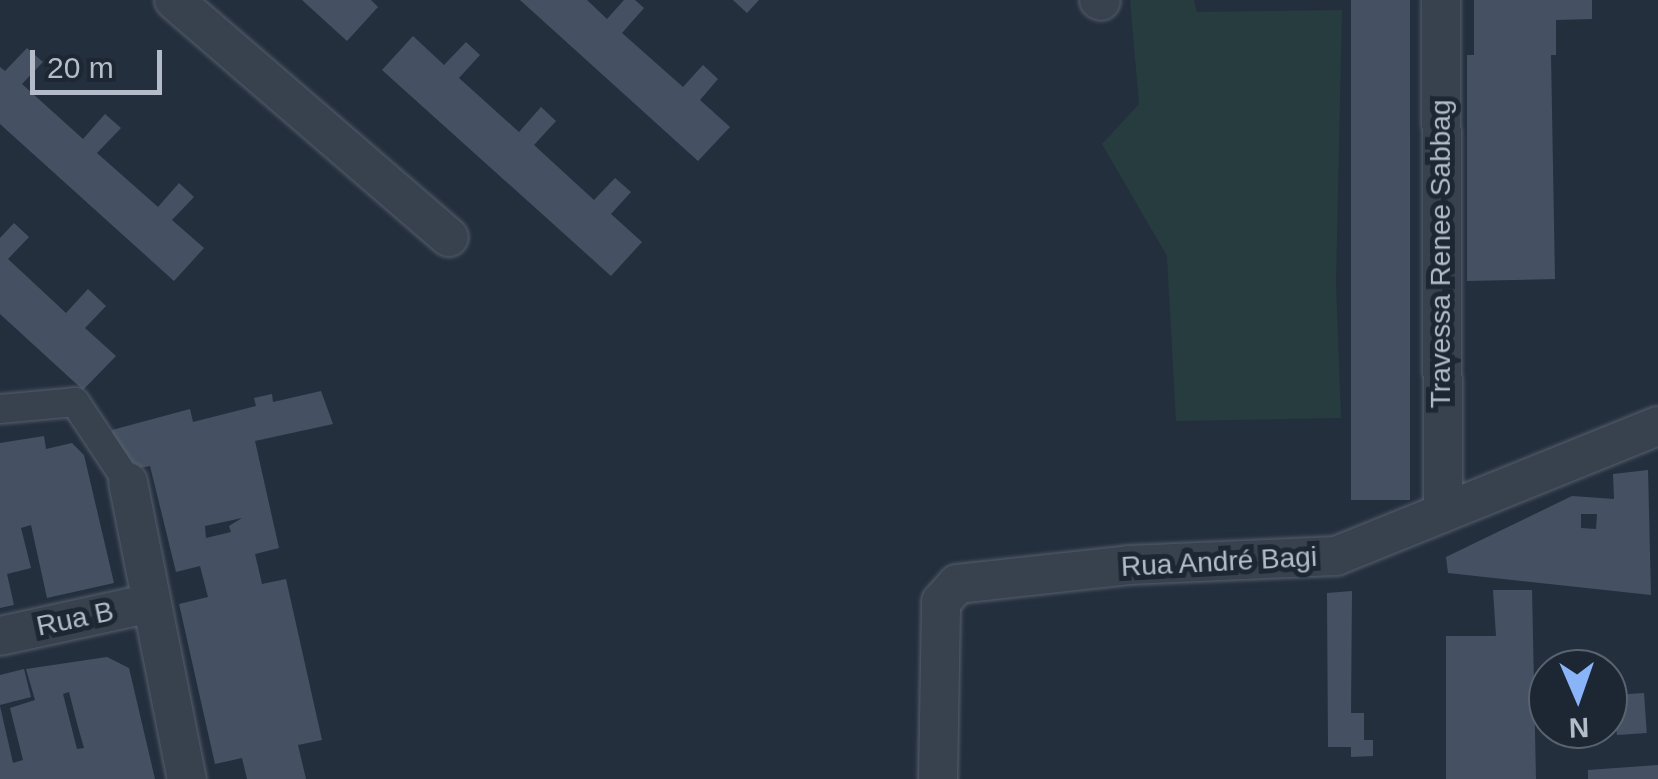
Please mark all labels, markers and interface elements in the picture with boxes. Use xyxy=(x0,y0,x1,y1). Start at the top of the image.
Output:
scale bar xyxy=(35,30,168,92)
text: 20 m xyxy=(47,51,114,84)
street label: Travessa Renee Sabbag xyxy=(1424,100,1458,408)
street label: Rua André Bagi xyxy=(1119,540,1319,584)
street label: Rua B xyxy=(33,594,117,644)
north arrow xyxy=(1528,649,1628,749)
text: N xyxy=(1568,712,1590,743)

